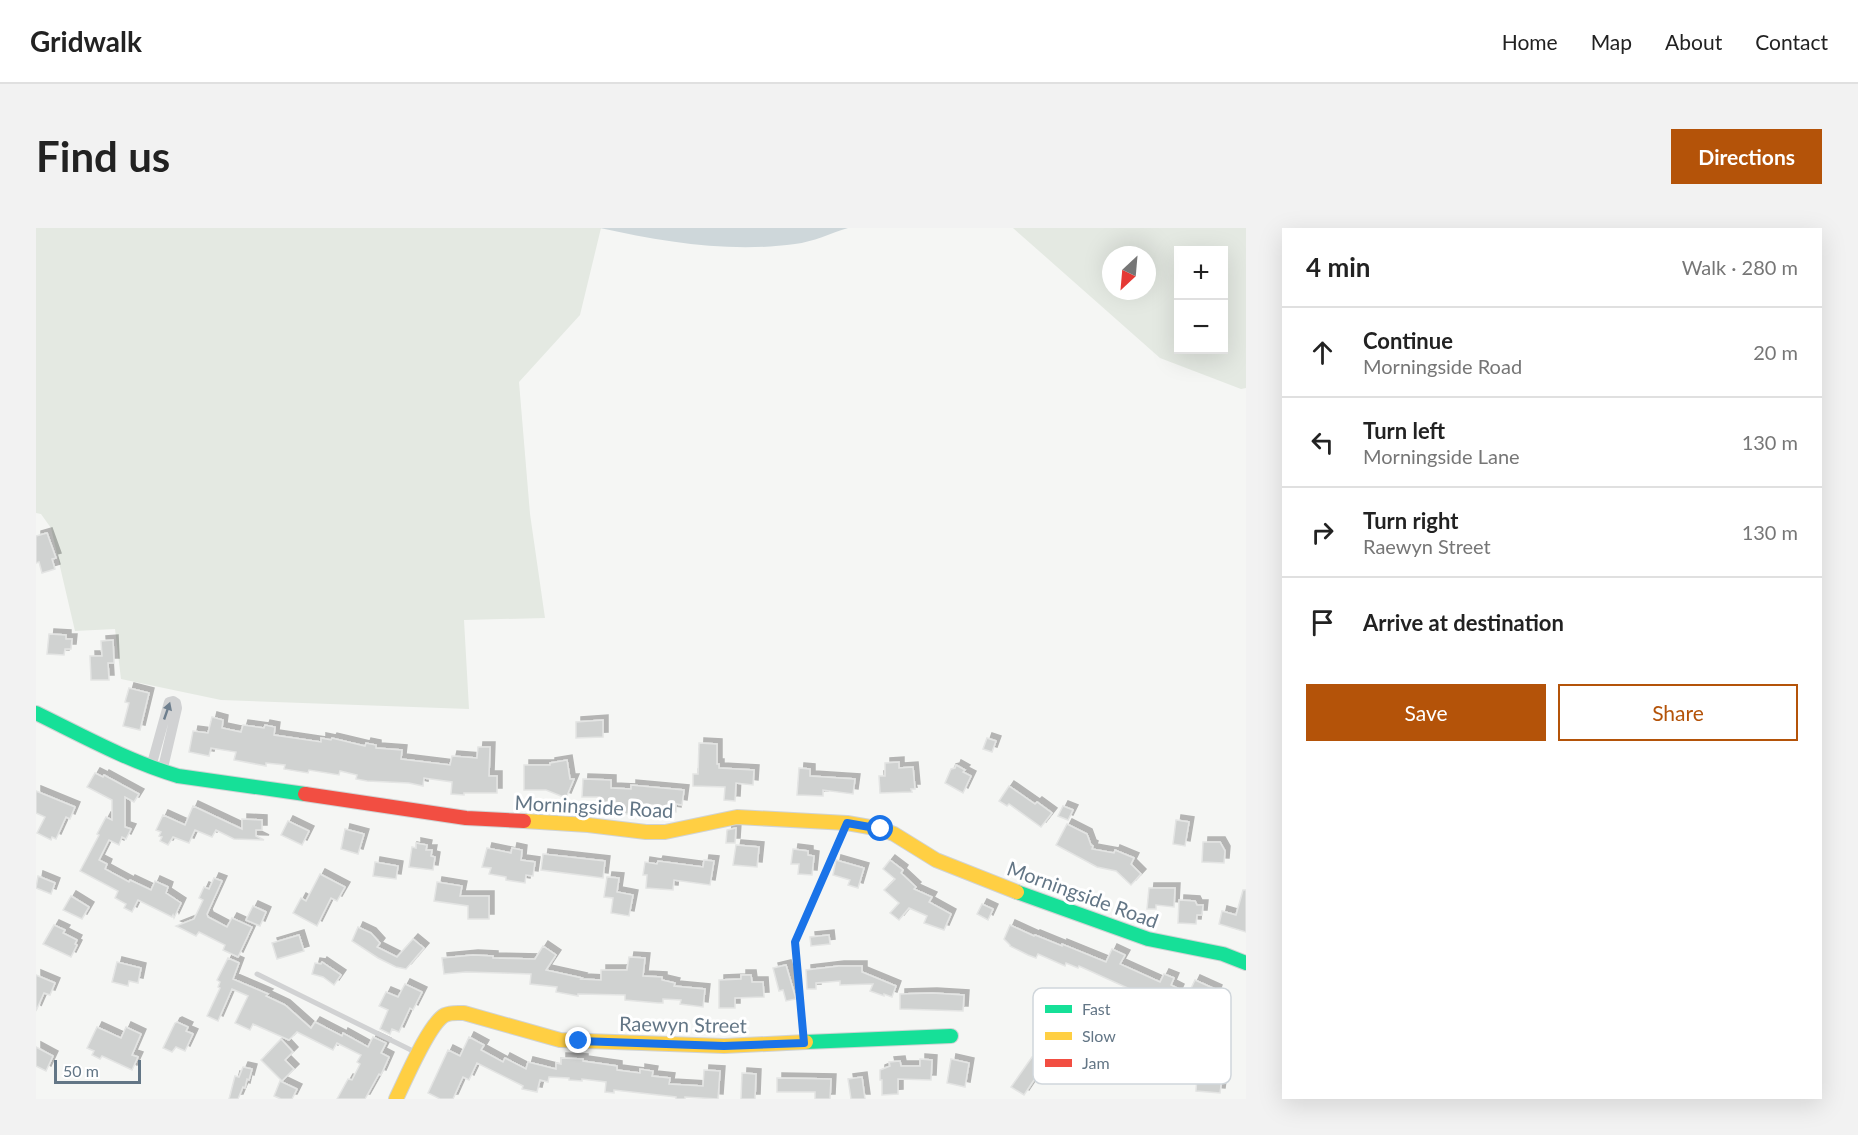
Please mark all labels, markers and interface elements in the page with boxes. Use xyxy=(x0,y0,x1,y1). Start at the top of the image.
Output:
text: Gridwalk xyxy=(30,24,142,58)
text: Home xyxy=(1502,29,1558,54)
text: Map xyxy=(1591,29,1632,54)
text: About xyxy=(1665,29,1722,54)
text: Contact xyxy=(1755,29,1828,54)
button: Directions xyxy=(1671,129,1822,184)
text: Find us xyxy=(36,131,170,181)
north arrow xyxy=(1102,246,1156,300)
map controls xyxy=(1174,246,1228,354)
button: + xyxy=(1174,246,1228,300)
text: 4 min xyxy=(1306,251,1370,283)
text: Walk · 280 m xyxy=(1682,255,1798,279)
button: − xyxy=(1174,300,1228,354)
text: Continue xyxy=(1363,327,1453,354)
icon: ahead xyxy=(1306,336,1339,369)
text: 20 m xyxy=(1753,340,1798,364)
text: Morningside Road xyxy=(1363,354,1522,378)
text: Turn left xyxy=(1363,417,1445,444)
icon: left xyxy=(1306,426,1339,459)
text: 130 m xyxy=(1742,430,1798,454)
text: Morningside Lane xyxy=(1363,444,1520,468)
text: Turn right xyxy=(1363,507,1458,534)
icon: right xyxy=(1306,516,1339,549)
text: 130 m xyxy=(1742,520,1798,544)
text: Raewyn Street xyxy=(1363,534,1491,558)
icon: arrive xyxy=(1306,606,1339,639)
text: Arrive at destination xyxy=(1363,609,1564,636)
button: Save xyxy=(1306,684,1546,741)
button: Share xyxy=(1558,684,1798,741)
one-way arrow xyxy=(163,702,173,720)
street label: Morningside Road xyxy=(514,790,674,822)
route start xyxy=(867,815,893,841)
street label: Morningside Road xyxy=(1004,856,1162,932)
legend xyxy=(1033,988,1231,1084)
text: Fast xyxy=(1082,999,1111,1018)
street label: Raewyn Street xyxy=(619,1011,747,1037)
text: Slow xyxy=(1082,1026,1116,1045)
route end xyxy=(565,1027,591,1053)
text: Jam xyxy=(1082,1053,1110,1072)
scale bar xyxy=(54,1057,141,1084)
text: 50 m xyxy=(63,1061,99,1080)

